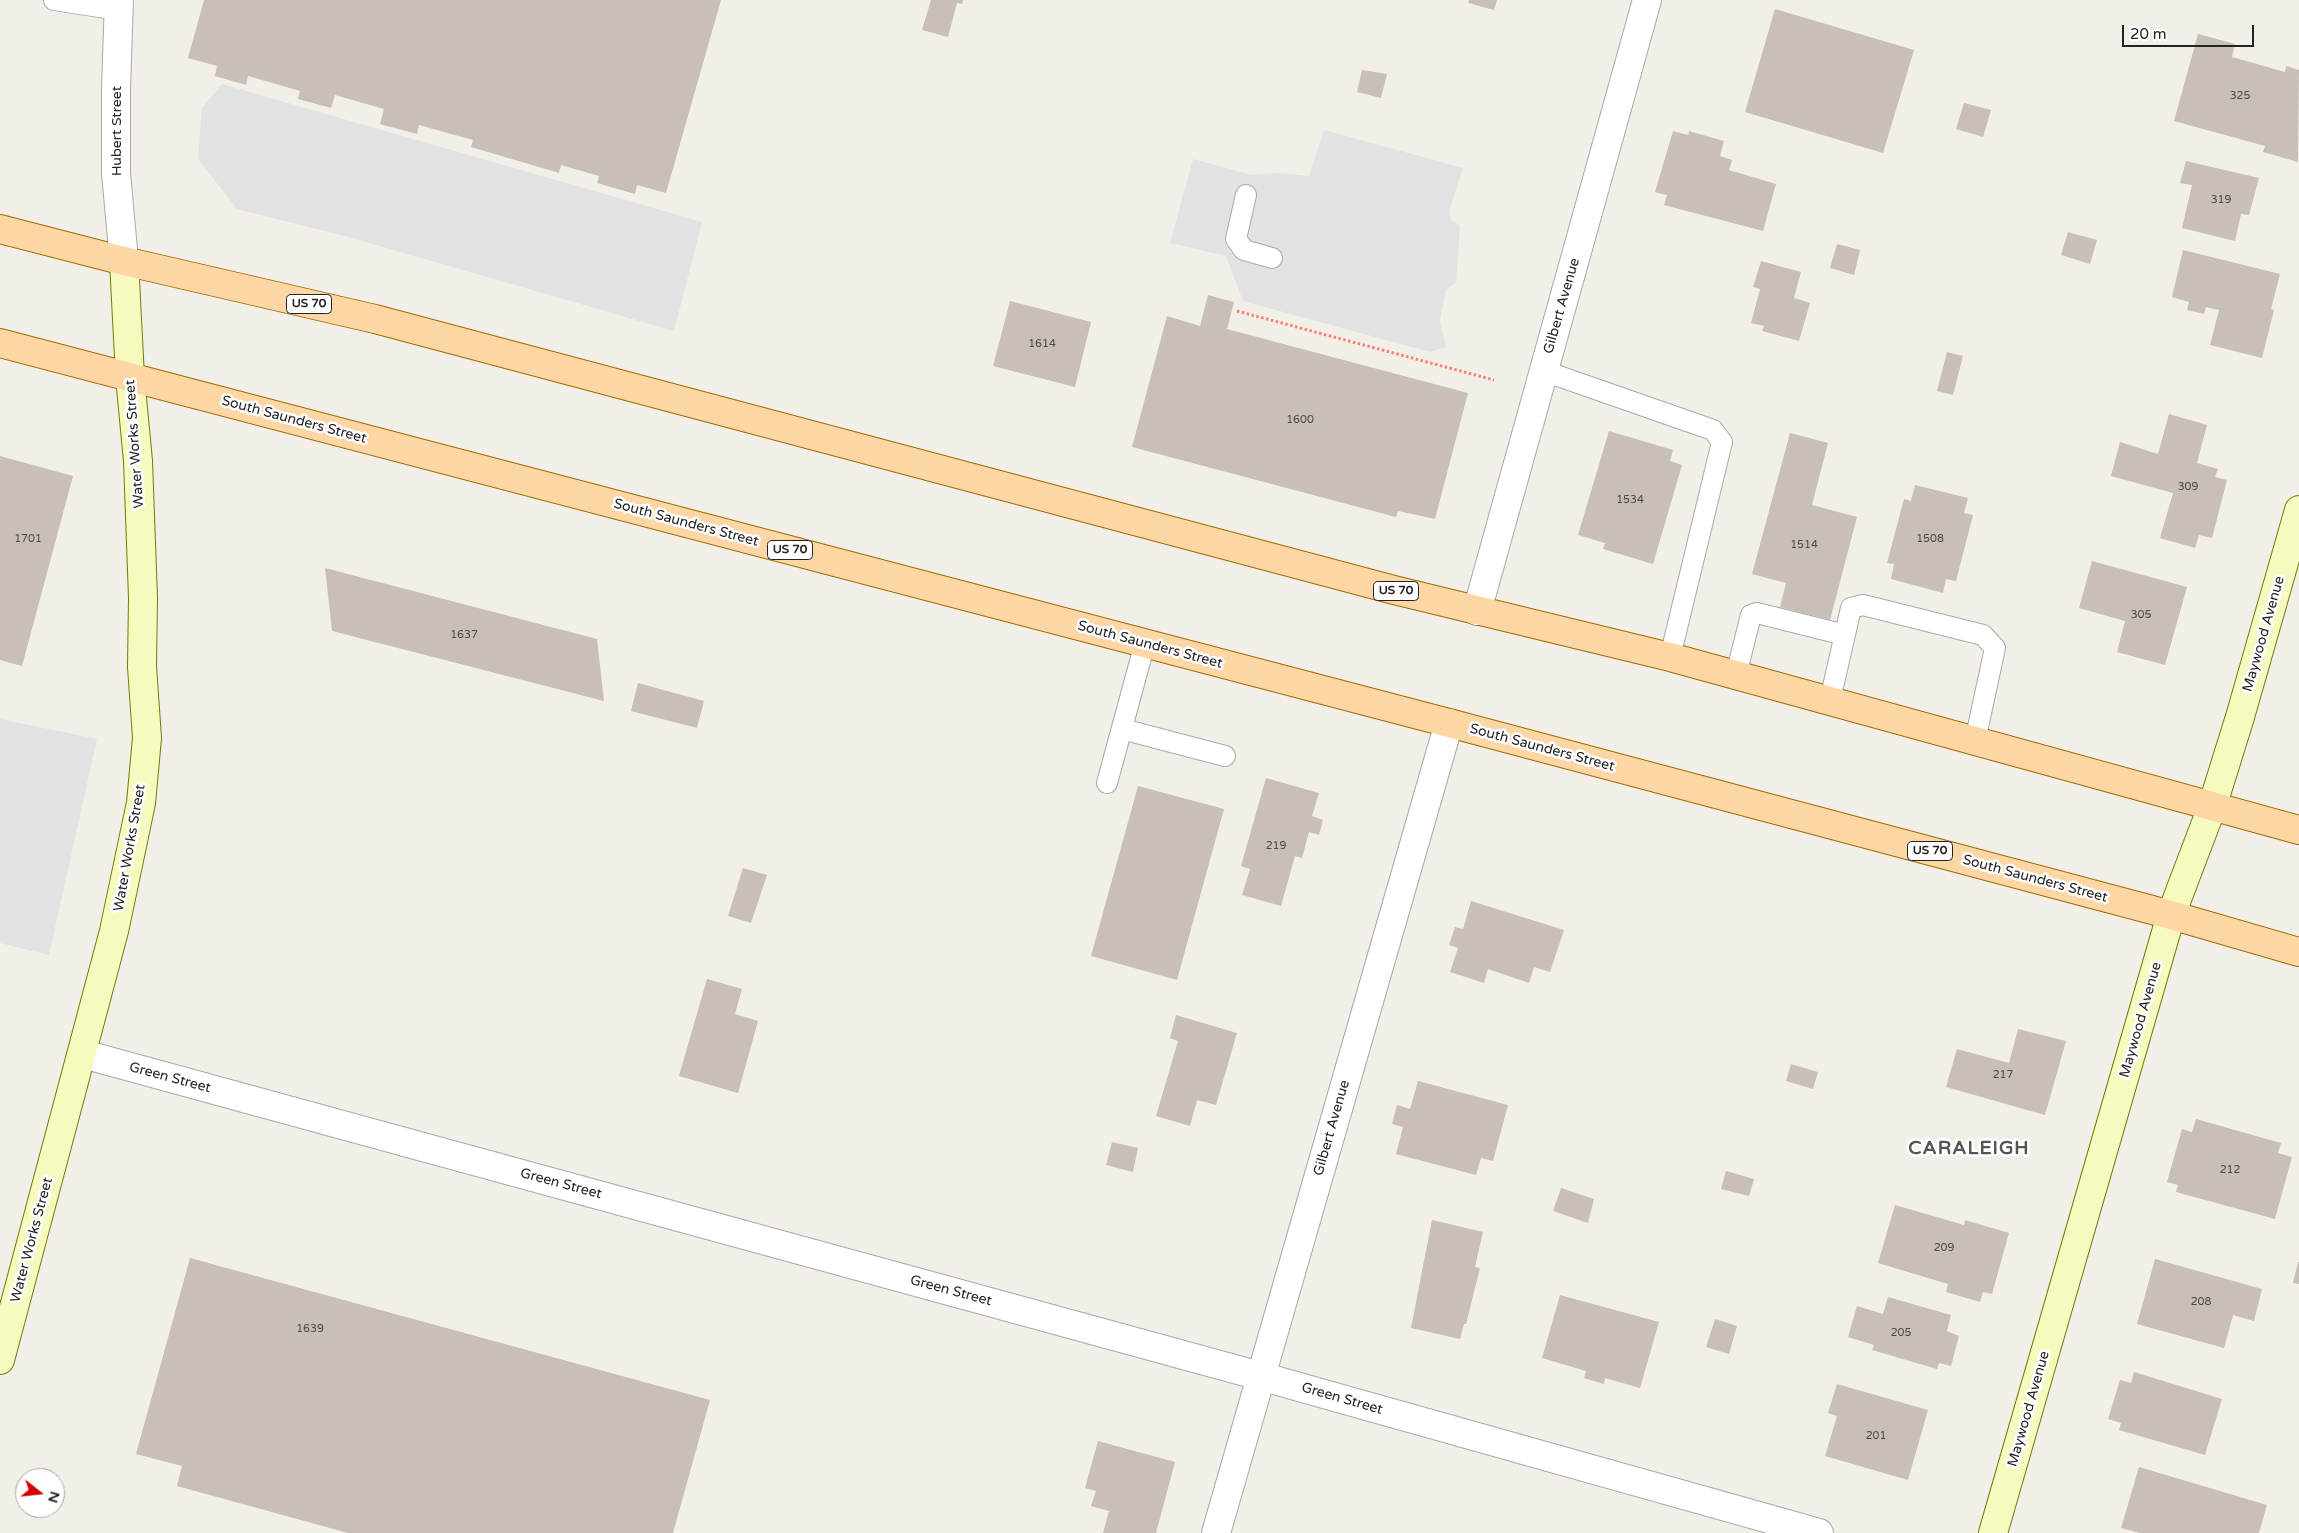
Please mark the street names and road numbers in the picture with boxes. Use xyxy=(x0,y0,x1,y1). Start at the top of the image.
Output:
street label: Hubert Street xyxy=(109,86,125,176)
street label: Gilbert Avenue xyxy=(1540,256,1584,356)
road number: US 70 xyxy=(286,294,332,314)
street label: Water Works Street xyxy=(122,379,148,509)
street label: South Saunders Street xyxy=(220,393,368,447)
street label: South Saunders Street xyxy=(612,496,760,550)
road number: US 70 xyxy=(768,540,812,560)
street label: Maywood Avenue xyxy=(2239,574,2289,694)
road number: US 70 xyxy=(1374,582,1418,600)
street label: South Saunders Street xyxy=(1076,618,1224,672)
street label: South Saunders Street xyxy=(1468,721,1616,775)
street label: Water Works Street xyxy=(111,783,149,913)
road number: US 70 xyxy=(1908,841,1952,860)
street label: South Saunders Street xyxy=(1961,852,2109,906)
street label: Maywood Avenue xyxy=(2116,960,2166,1080)
street label: Green Street xyxy=(127,1059,213,1097)
street label: Gilbert Avenue xyxy=(1310,1078,1354,1178)
street label: Green Street xyxy=(518,1165,604,1203)
street label: Water Works Street xyxy=(7,1176,57,1304)
street label: Green Street xyxy=(908,1272,994,1310)
street label: Maywood Avenue xyxy=(2004,1349,2054,1469)
street label: Green Street xyxy=(1299,1379,1385,1419)

